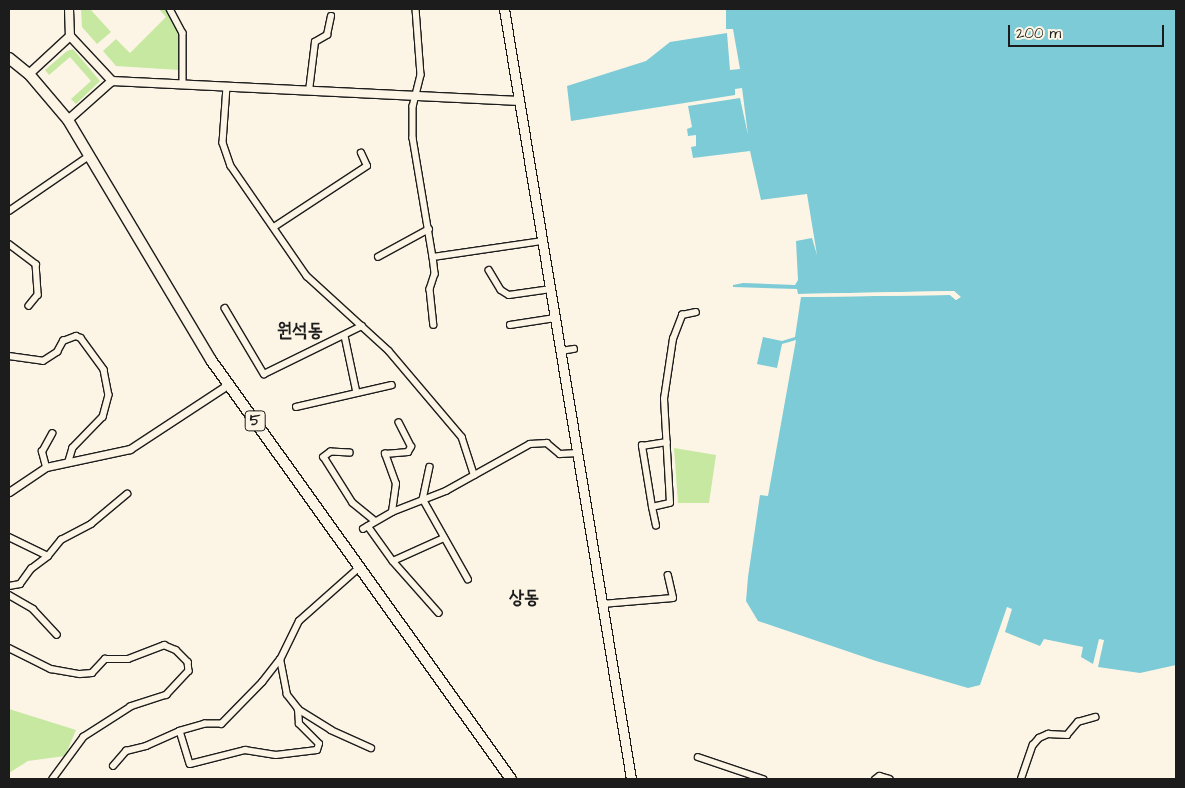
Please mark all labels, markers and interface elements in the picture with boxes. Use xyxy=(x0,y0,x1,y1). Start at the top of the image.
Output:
scale bar xyxy=(1010,15,1166,47)
text: 200 m xyxy=(1016,23,1061,44)
district label: 원석동 xyxy=(277,320,323,342)
road number: 5 xyxy=(244,408,266,434)
district label: 상동 xyxy=(509,587,539,609)

